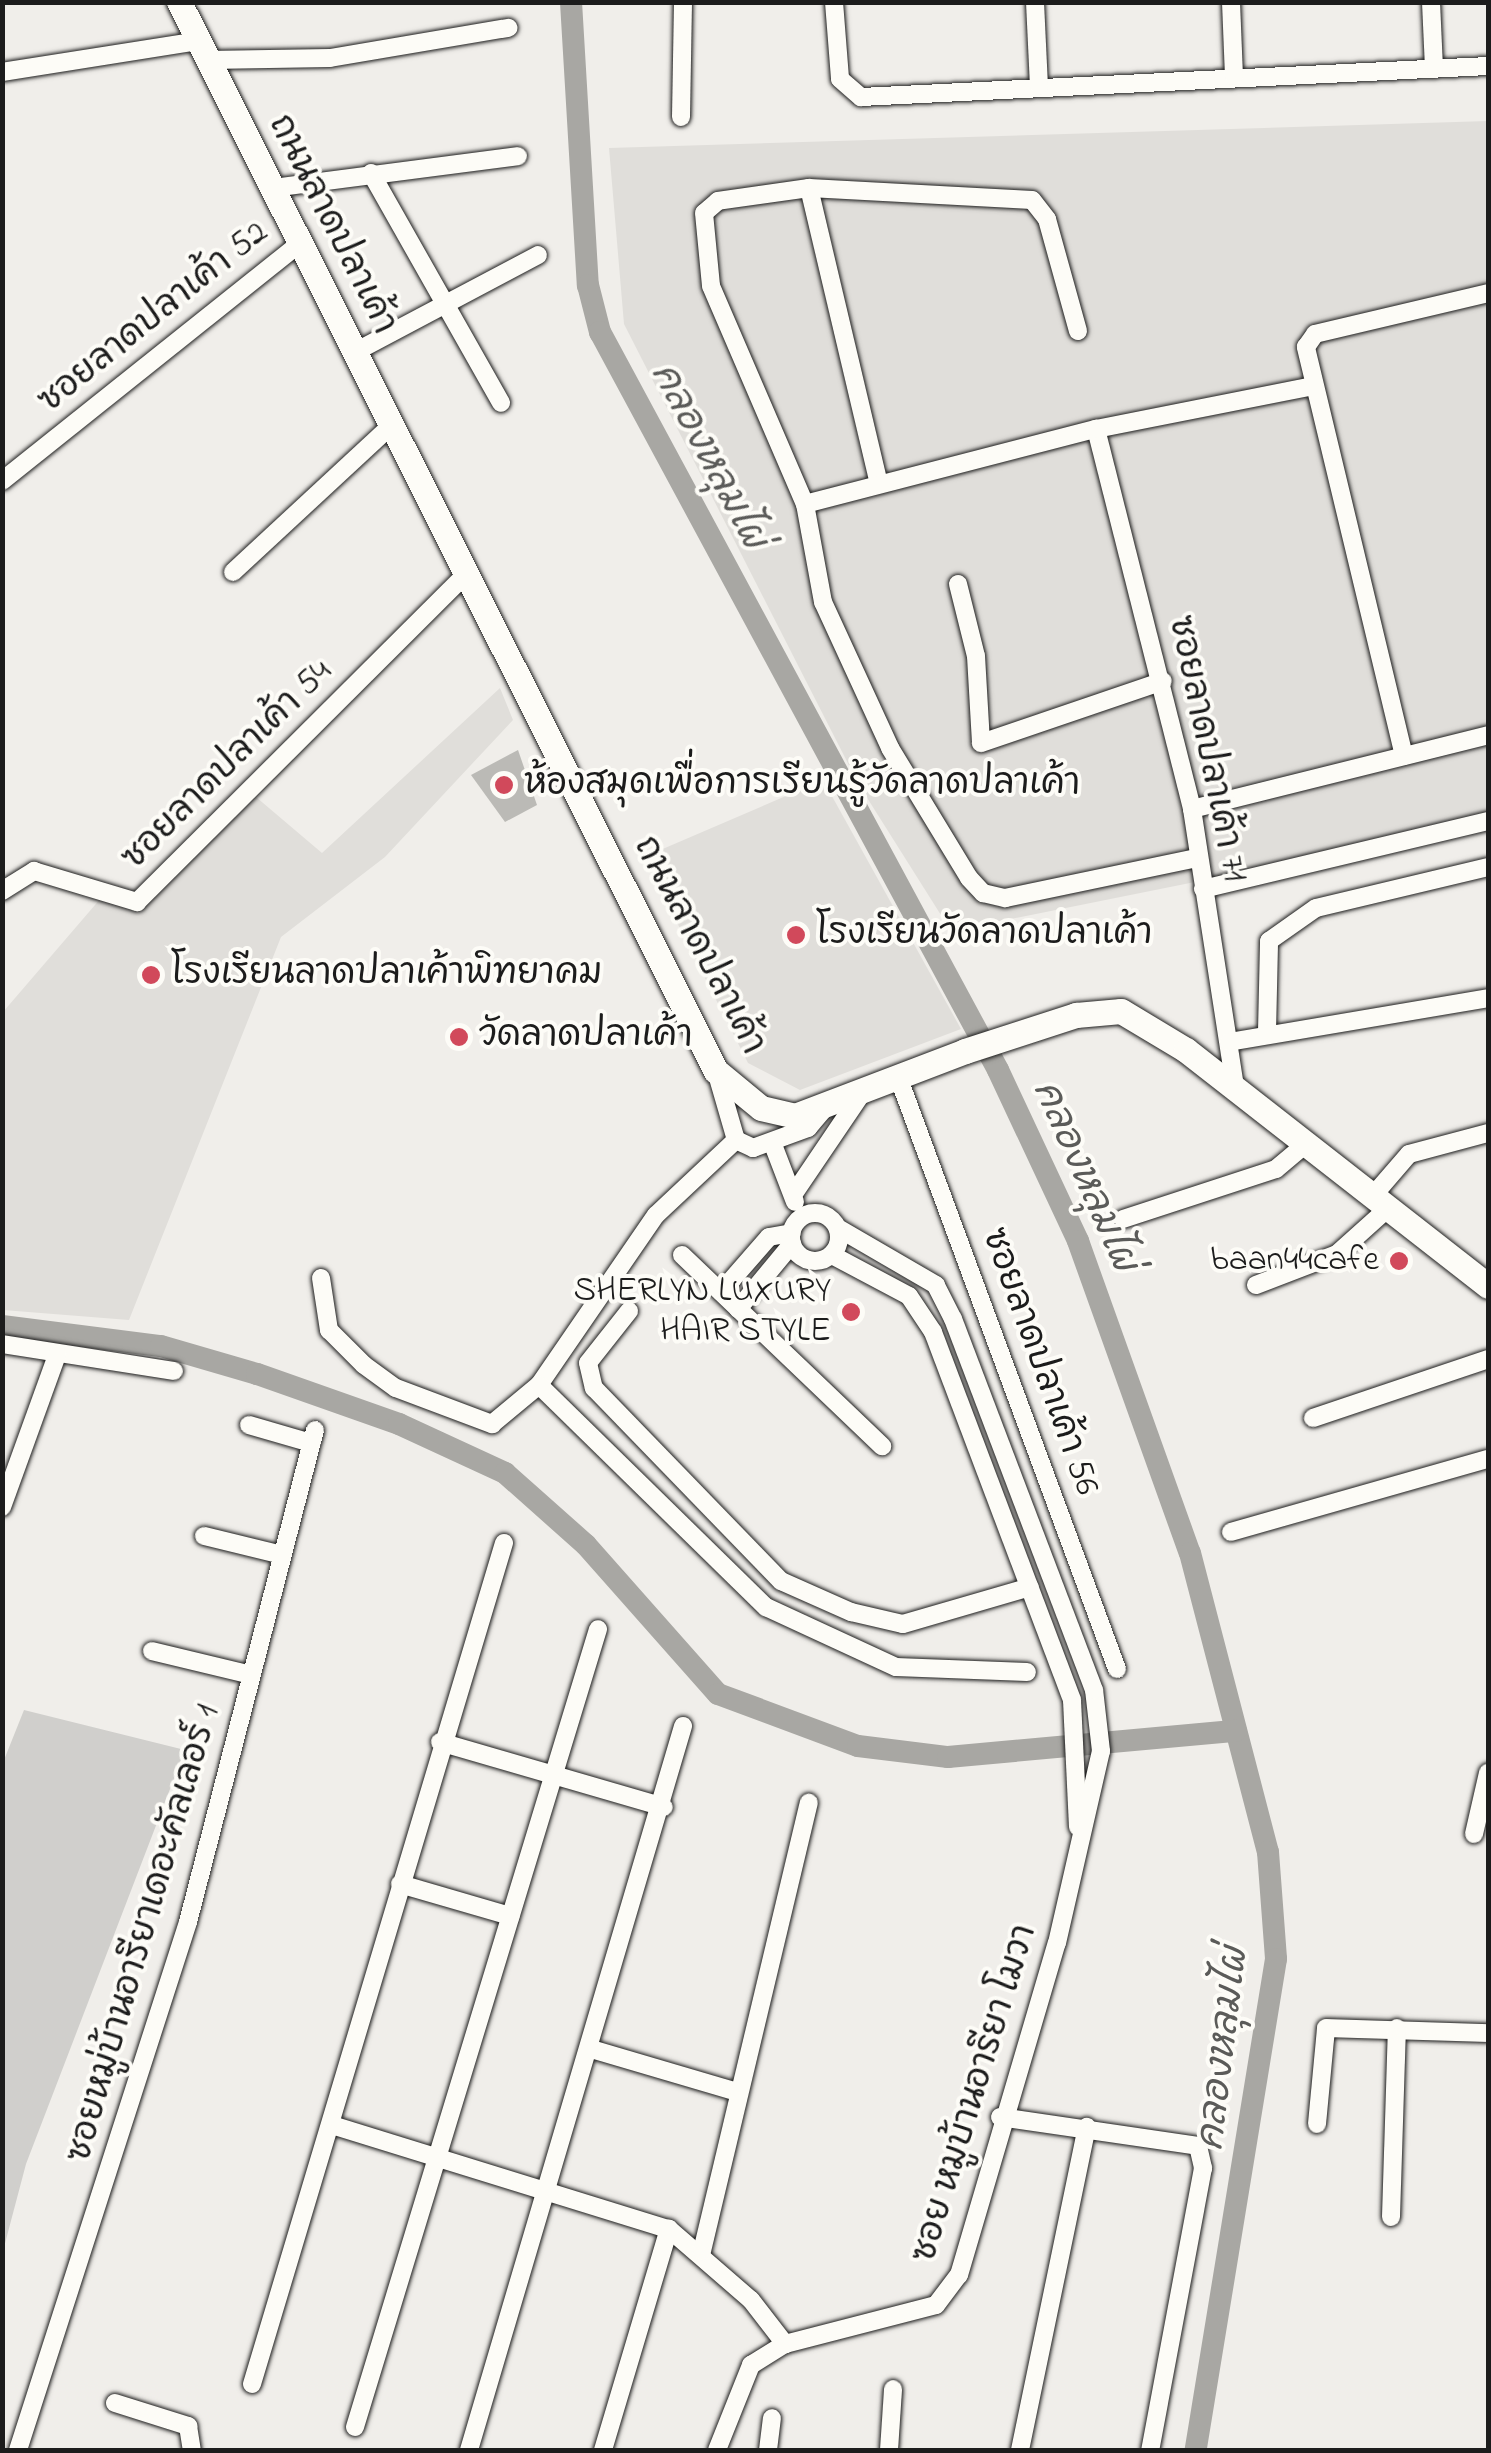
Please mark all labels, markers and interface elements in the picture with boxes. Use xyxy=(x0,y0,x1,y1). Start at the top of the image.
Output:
street label: ถนนลาดปลาเค้า xyxy=(258,108,404,342)
street label: ซอยลาดปลาเค้า 52 xyxy=(31,213,277,423)
water label: คลองหลุมไผ่ xyxy=(639,356,775,558)
street label: ซอยลาดปลาเค้า 71 xyxy=(1157,612,1255,886)
street label: ซอยลาดปลาเค้า 54 xyxy=(114,652,342,880)
place label: ห้องสมุดเพื่อการเรียนรู้วัดลาดปลาเค้า xyxy=(524,764,1080,806)
marker: ห้องสมุดเพื่อการเรียนรู้วัดลาดปลาเค้า xyxy=(493,774,515,796)
street label: ถนนลาดปลาเค้า xyxy=(623,830,773,1062)
place label: โรงเรียนวัดลาดปลาเค้า xyxy=(816,914,1152,956)
marker: โรงเรียนวัดลาดปลาเค้า xyxy=(785,924,807,946)
place label: โรงเรียนลาดปลาเค้าพิทยาคม xyxy=(171,954,602,996)
marker: โรงเรียนลาดปลาเค้าพิทยาคม xyxy=(140,964,162,986)
place label: วัดลาดปลาเค้า xyxy=(479,1016,692,1058)
marker: วัดลาดปลาเค้า xyxy=(448,1026,470,1048)
water label: คลองหลุมไผ่ xyxy=(1021,1075,1145,1279)
street label: ซอยลาดปลาเค้า 56 xyxy=(971,1223,1107,1501)
place label: baan44cafe xyxy=(1210,1240,1379,1282)
marker: baan44cafe xyxy=(1388,1250,1410,1272)
place label: SHERLYN LUXURY HAIR STYLE xyxy=(573,1271,831,1353)
marker: SHERLYN LUXURY HAIR STYLE xyxy=(840,1301,862,1323)
street label: ซอยหมู่บ้านอารียาเดอะคัลเลอร์ 1 xyxy=(59,1700,231,2168)
street label: ซอย หมูบ้านอารียา โมวา xyxy=(905,1920,1047,2268)
water label: คลองหลุมไผ่ xyxy=(1190,1945,1260,2153)

